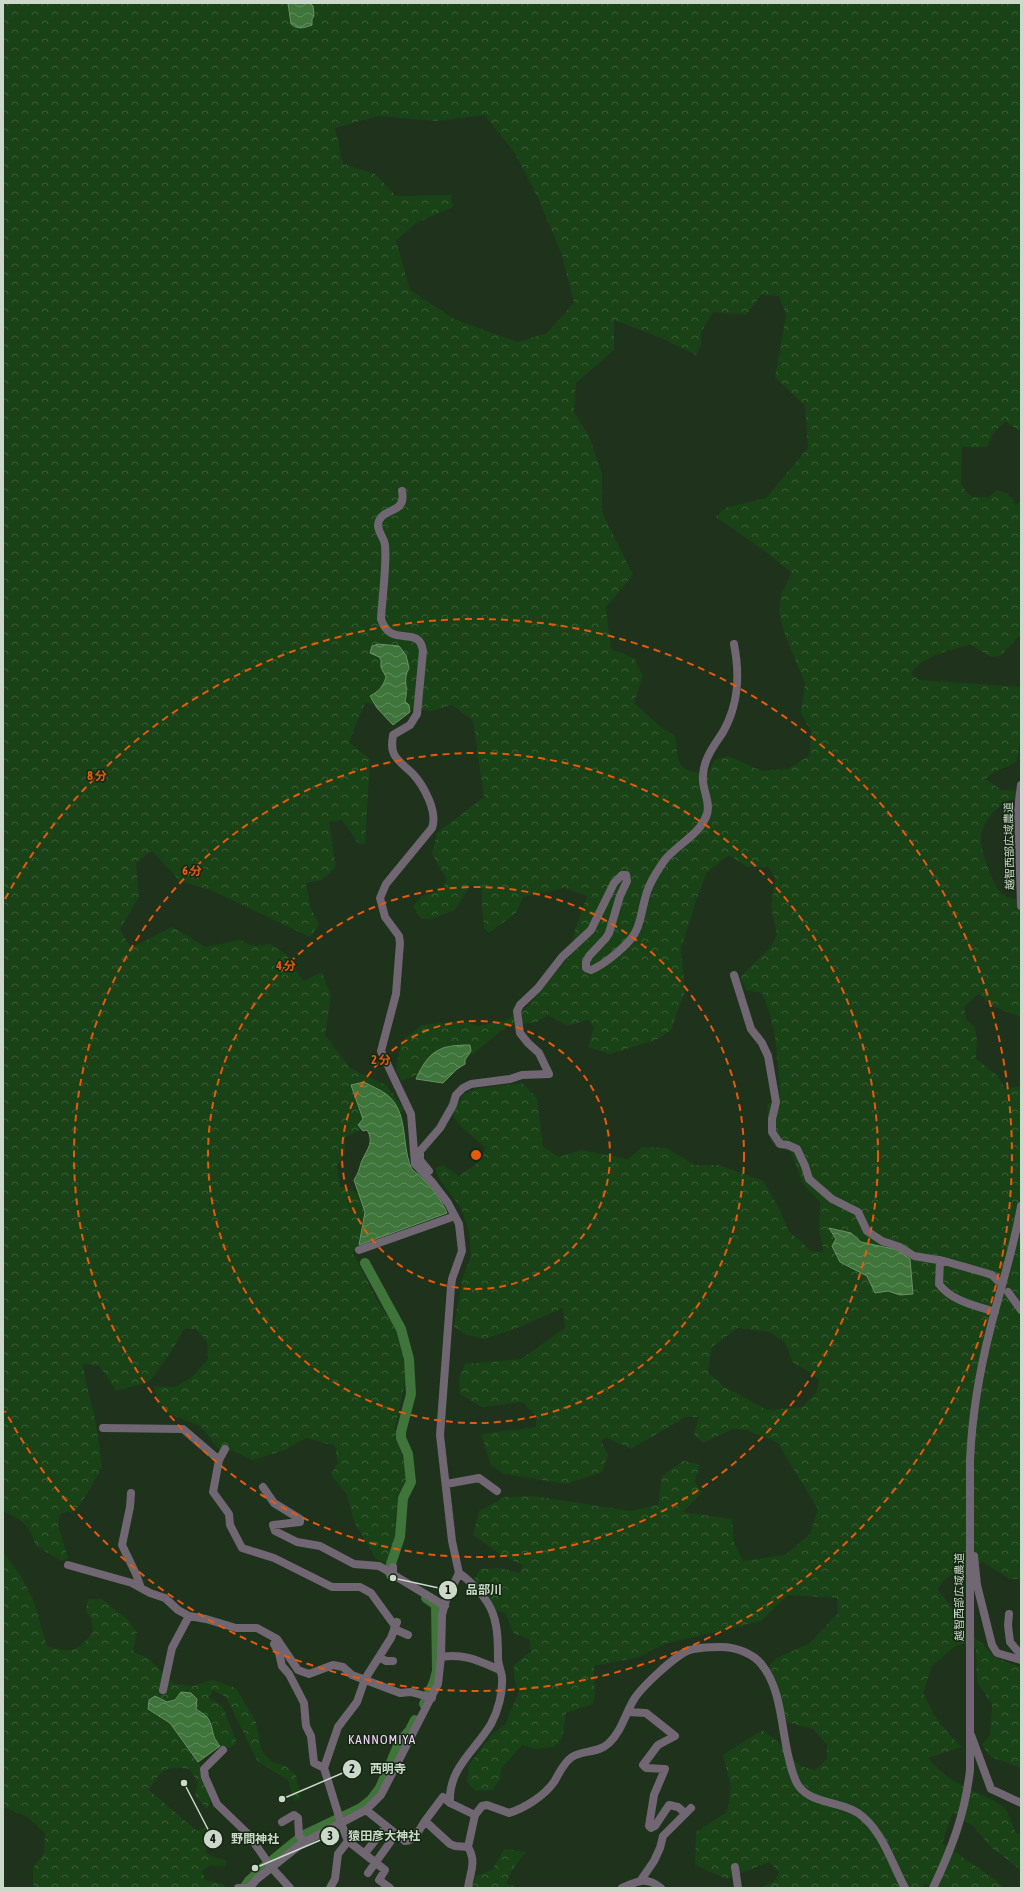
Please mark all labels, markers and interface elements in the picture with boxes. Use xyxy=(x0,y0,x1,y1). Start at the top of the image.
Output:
text: 8 分 xyxy=(87,769,107,783)
street label: 越智西部広域農道 xyxy=(1002,802,1016,890)
text: 6 分 xyxy=(182,864,202,878)
text: 4 分 xyxy=(275,959,296,973)
text: 2 分 xyxy=(371,1053,391,1067)
centre of rings xyxy=(469,1148,483,1162)
street label: 越智西部広域農道 xyxy=(953,1553,965,1641)
callout: 品部川 xyxy=(438,1578,510,1602)
text: 1 xyxy=(445,1583,451,1597)
text: 品部川 xyxy=(466,1583,502,1597)
district label: KANNOMIYA xyxy=(348,1732,416,1747)
callout: 西明寺 xyxy=(342,1757,414,1781)
text: 2 xyxy=(349,1762,355,1776)
text: 西明寺 xyxy=(370,1762,406,1776)
callout: 猿田彦大神社 xyxy=(320,1824,428,1848)
callout: 野間神社 xyxy=(203,1827,287,1851)
text: 3 xyxy=(327,1829,333,1843)
text: 猿田彦大神社 xyxy=(348,1829,420,1843)
text: 4 xyxy=(209,1832,216,1846)
text: 野間神社 xyxy=(231,1832,279,1846)

